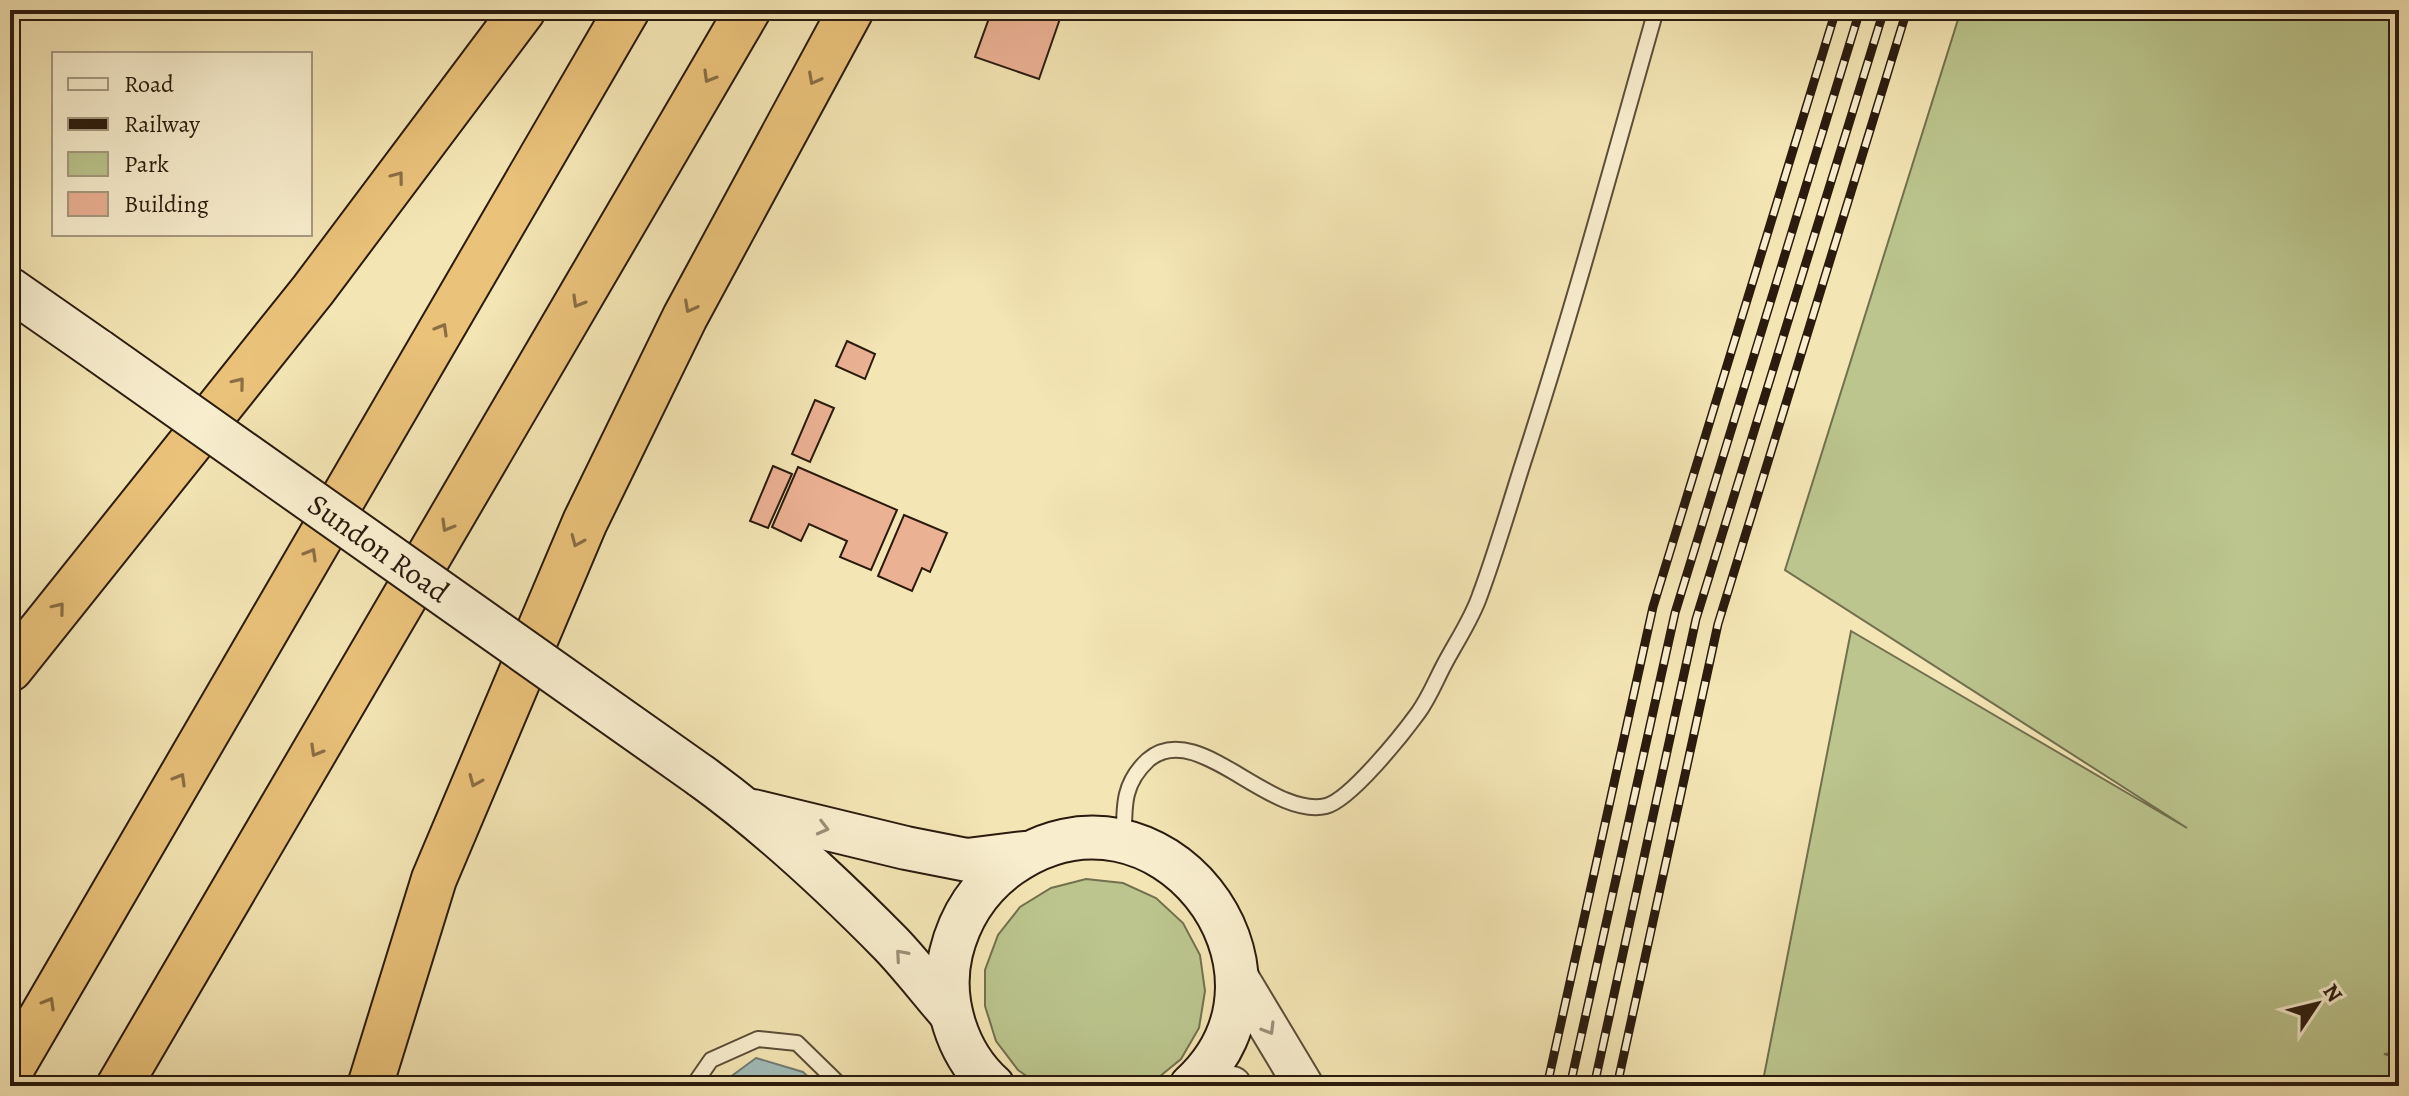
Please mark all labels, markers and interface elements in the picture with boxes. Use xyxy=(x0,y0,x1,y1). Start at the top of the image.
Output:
legend xyxy=(52,52,312,236)
text: Road xyxy=(124,68,174,100)
one-way arrow xyxy=(703,68,719,83)
one-way arrow xyxy=(808,70,823,85)
text: Railway xyxy=(124,108,200,140)
text: Park xyxy=(124,148,169,180)
one-way arrow xyxy=(388,172,403,186)
text: Building xyxy=(124,188,209,220)
one-way arrow xyxy=(572,293,588,308)
one-way arrow xyxy=(685,299,700,314)
one-way arrow xyxy=(432,323,448,338)
one-way arrow xyxy=(229,377,243,392)
street label: Sundon Road xyxy=(300,484,458,613)
one-way arrow xyxy=(441,517,457,532)
one-way arrow xyxy=(570,533,586,547)
one-way arrow xyxy=(301,548,317,563)
one-way arrow xyxy=(49,602,63,617)
one-way arrow xyxy=(310,742,326,757)
one-way arrow xyxy=(170,773,186,787)
one-way arrow xyxy=(469,773,485,787)
one-way arrow xyxy=(816,819,830,836)
one-way arrow xyxy=(896,950,910,964)
north arrow xyxy=(2277,964,2357,1044)
text: N xyxy=(2316,978,2349,1008)
one-way arrow xyxy=(39,997,55,1012)
one-way arrow xyxy=(1260,1020,1275,1035)

